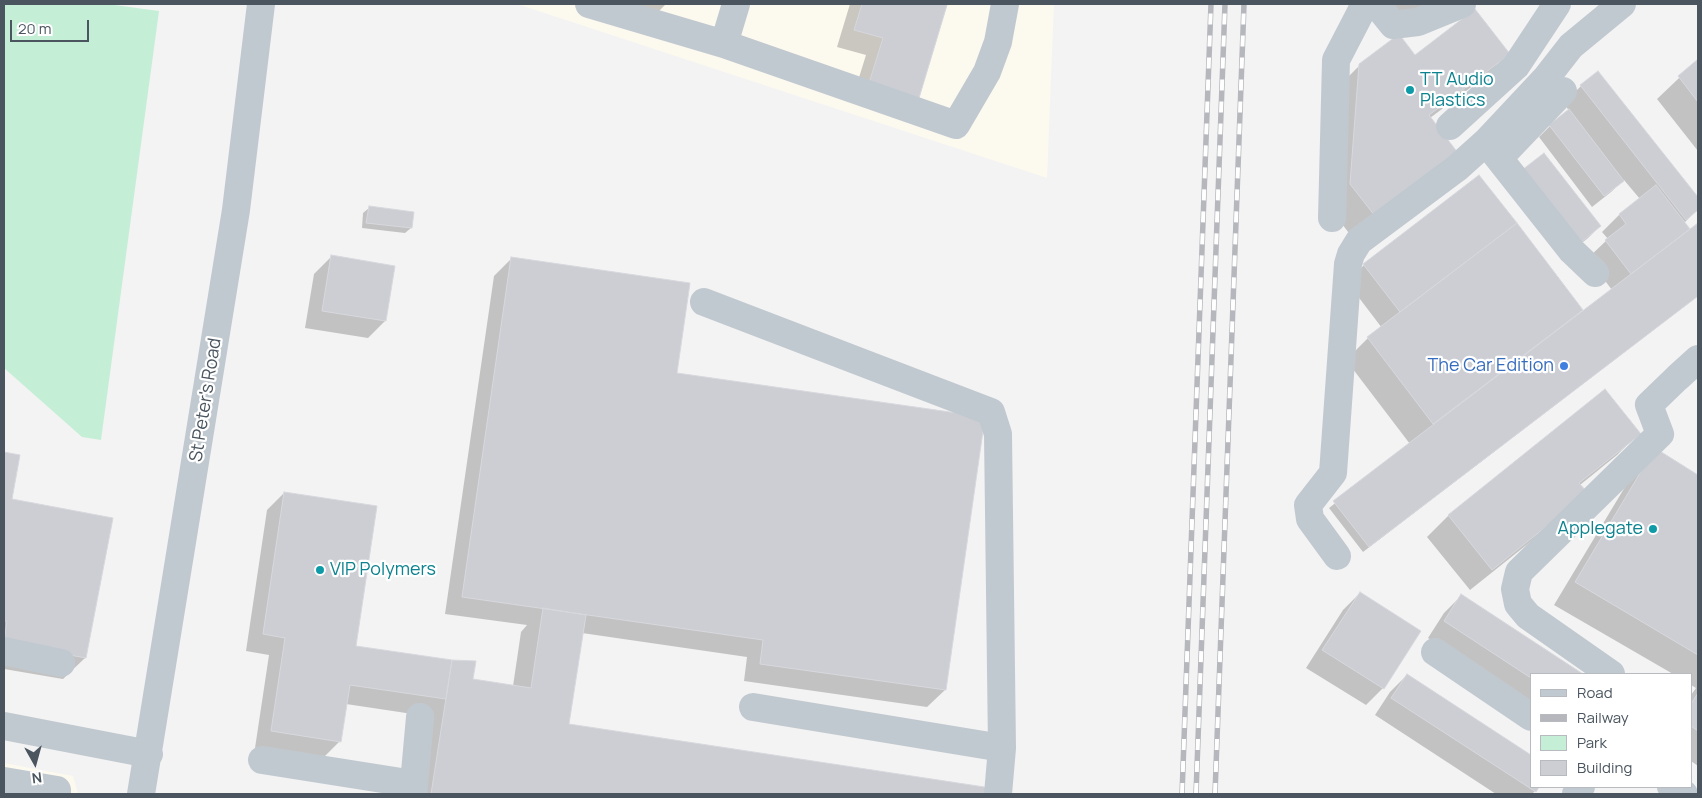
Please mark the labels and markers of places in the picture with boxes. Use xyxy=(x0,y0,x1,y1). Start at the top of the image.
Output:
place label: TT Audio Plastics xyxy=(1420,69,1494,112)
marker: TT Audio Plastics xyxy=(1404,84,1416,96)
place label: The Car Edition xyxy=(1428,355,1554,377)
marker: The Car Edition xyxy=(1558,360,1570,372)
place label: Applegate xyxy=(1558,518,1643,540)
marker: Applegate xyxy=(1647,523,1659,535)
place label: VIP Polymers xyxy=(330,559,436,581)
marker: VIP Polymers xyxy=(314,564,326,576)

